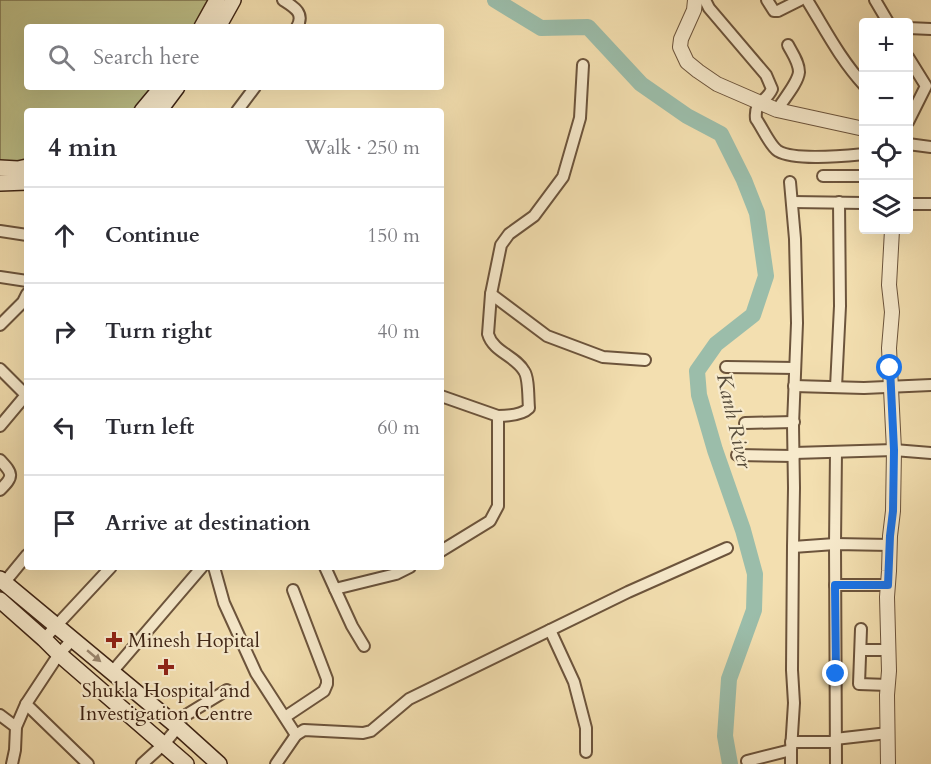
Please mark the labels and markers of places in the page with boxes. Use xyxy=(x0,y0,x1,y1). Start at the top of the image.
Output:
place label: Minesh Hopital xyxy=(128,627,260,654)
marker: Minesh Hopital xyxy=(105,631,123,649)
marker: Shukla Hospital and Investigation Centre xyxy=(157,658,175,676)
place label: Shukla Hospital and Investigation Centre xyxy=(79,677,253,727)

